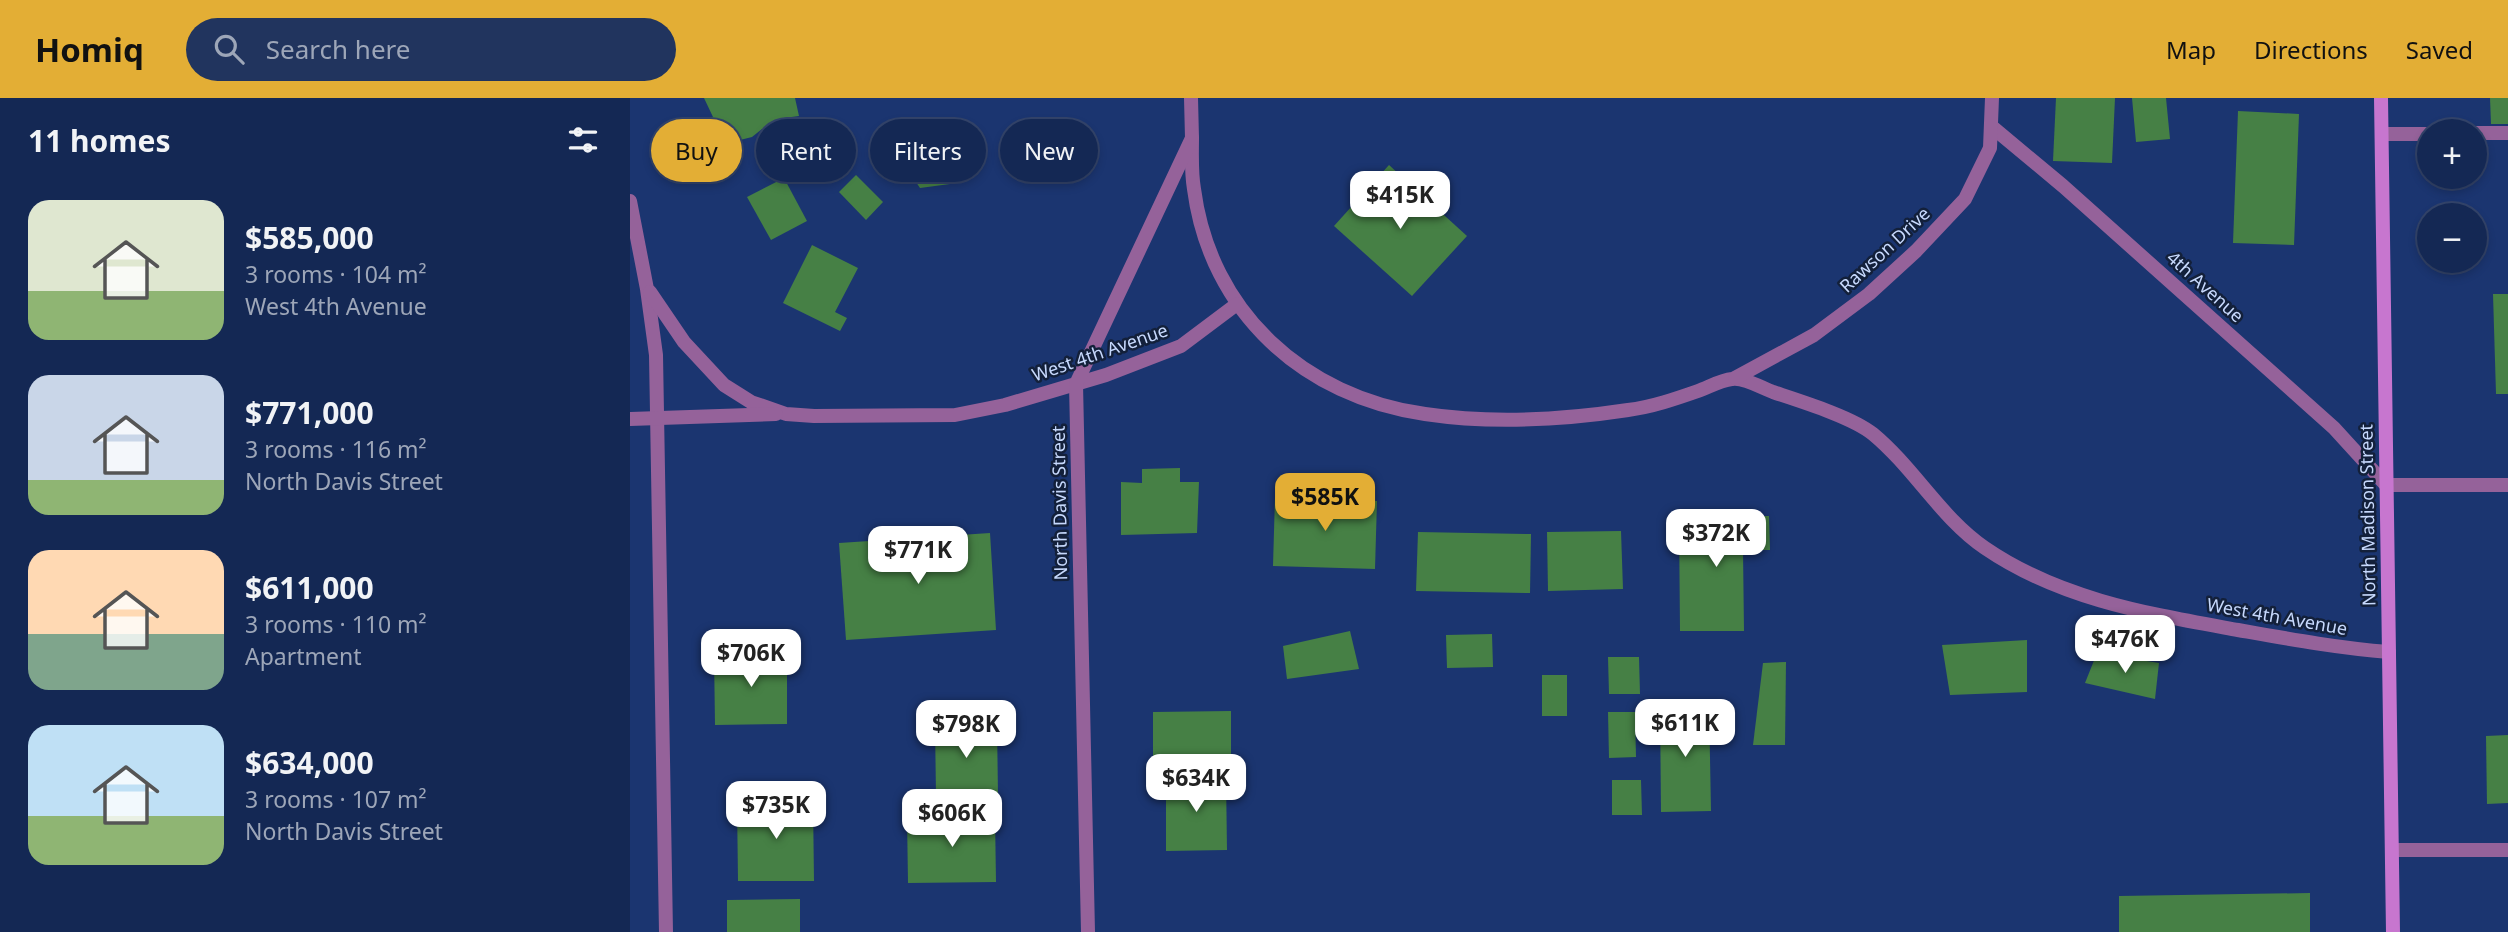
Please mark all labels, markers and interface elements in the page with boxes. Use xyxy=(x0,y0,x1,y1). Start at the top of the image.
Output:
search box xyxy=(186,18,676,81)
text: Homiq xyxy=(35,27,144,72)
icon: search xyxy=(210,30,248,68)
text: Search here xyxy=(266,31,410,67)
text: Map xyxy=(2166,33,2216,66)
text: Directions xyxy=(2254,33,2368,66)
text: Saved xyxy=(2406,33,2473,66)
chip: Buy xyxy=(651,119,742,182)
chip: Rent xyxy=(756,119,856,182)
chip: Filters xyxy=(870,119,986,182)
chip: New xyxy=(1000,119,1098,182)
map controls xyxy=(2417,119,2487,273)
button: + xyxy=(2417,119,2487,189)
text: 11 homes xyxy=(28,120,171,161)
icon: filters xyxy=(564,121,602,159)
pin: $415K xyxy=(1351,172,1449,231)
text: $415K xyxy=(1366,178,1434,210)
street label: Rawson Drive xyxy=(1834,201,1935,297)
button: − xyxy=(2417,203,2487,273)
text: $585,000 xyxy=(245,217,374,258)
icon: home xyxy=(84,228,168,312)
street label: 4th Avenue xyxy=(2162,245,2249,327)
text: 3 rooms · 104 m² xyxy=(245,258,427,290)
text: West 4th Avenue xyxy=(245,290,427,322)
street label: West 4th Avenue xyxy=(1029,318,1171,387)
text: $771,000 xyxy=(245,392,374,433)
icon: home xyxy=(84,403,168,487)
street label: North Madison Street xyxy=(2353,423,2381,606)
street label: North Davis Street xyxy=(1046,425,1072,581)
text: 3 rooms · 116 m² xyxy=(245,433,427,465)
text: North Davis Street xyxy=(245,465,443,497)
pin: $585K xyxy=(1276,474,1374,533)
text: $585K xyxy=(1291,480,1359,512)
pin: $372K xyxy=(1667,510,1765,569)
text: $372K xyxy=(1682,516,1750,548)
pin: $771K xyxy=(869,526,967,586)
text: $771K xyxy=(884,533,952,565)
text: $611,000 xyxy=(245,567,374,608)
icon: home xyxy=(84,578,168,662)
street label: West 4th Avenue xyxy=(2205,592,2349,640)
text: 3 rooms · 110 m² xyxy=(245,608,427,640)
pin: $476K xyxy=(2076,616,2174,675)
text: $476K xyxy=(2091,622,2159,654)
pin: $706K xyxy=(702,630,800,689)
text: $706K xyxy=(717,636,785,668)
text: Apartment xyxy=(245,640,362,672)
pin: $798K xyxy=(917,700,1015,760)
pin: $611K xyxy=(1636,700,1734,759)
text: $611K xyxy=(1651,706,1719,738)
text: $798K xyxy=(932,707,1000,739)
text: $634,000 xyxy=(245,742,374,783)
icon: home xyxy=(84,753,168,837)
pin: $634K xyxy=(1147,754,1245,814)
text: $634K xyxy=(1162,761,1230,793)
pin: $735K xyxy=(727,782,825,841)
text: 3 rooms · 107 m² xyxy=(245,783,427,815)
text: $735K xyxy=(742,788,810,820)
pin: $606K xyxy=(903,790,1001,849)
text: $606K xyxy=(918,796,986,828)
text: North Davis Street xyxy=(245,815,443,847)

